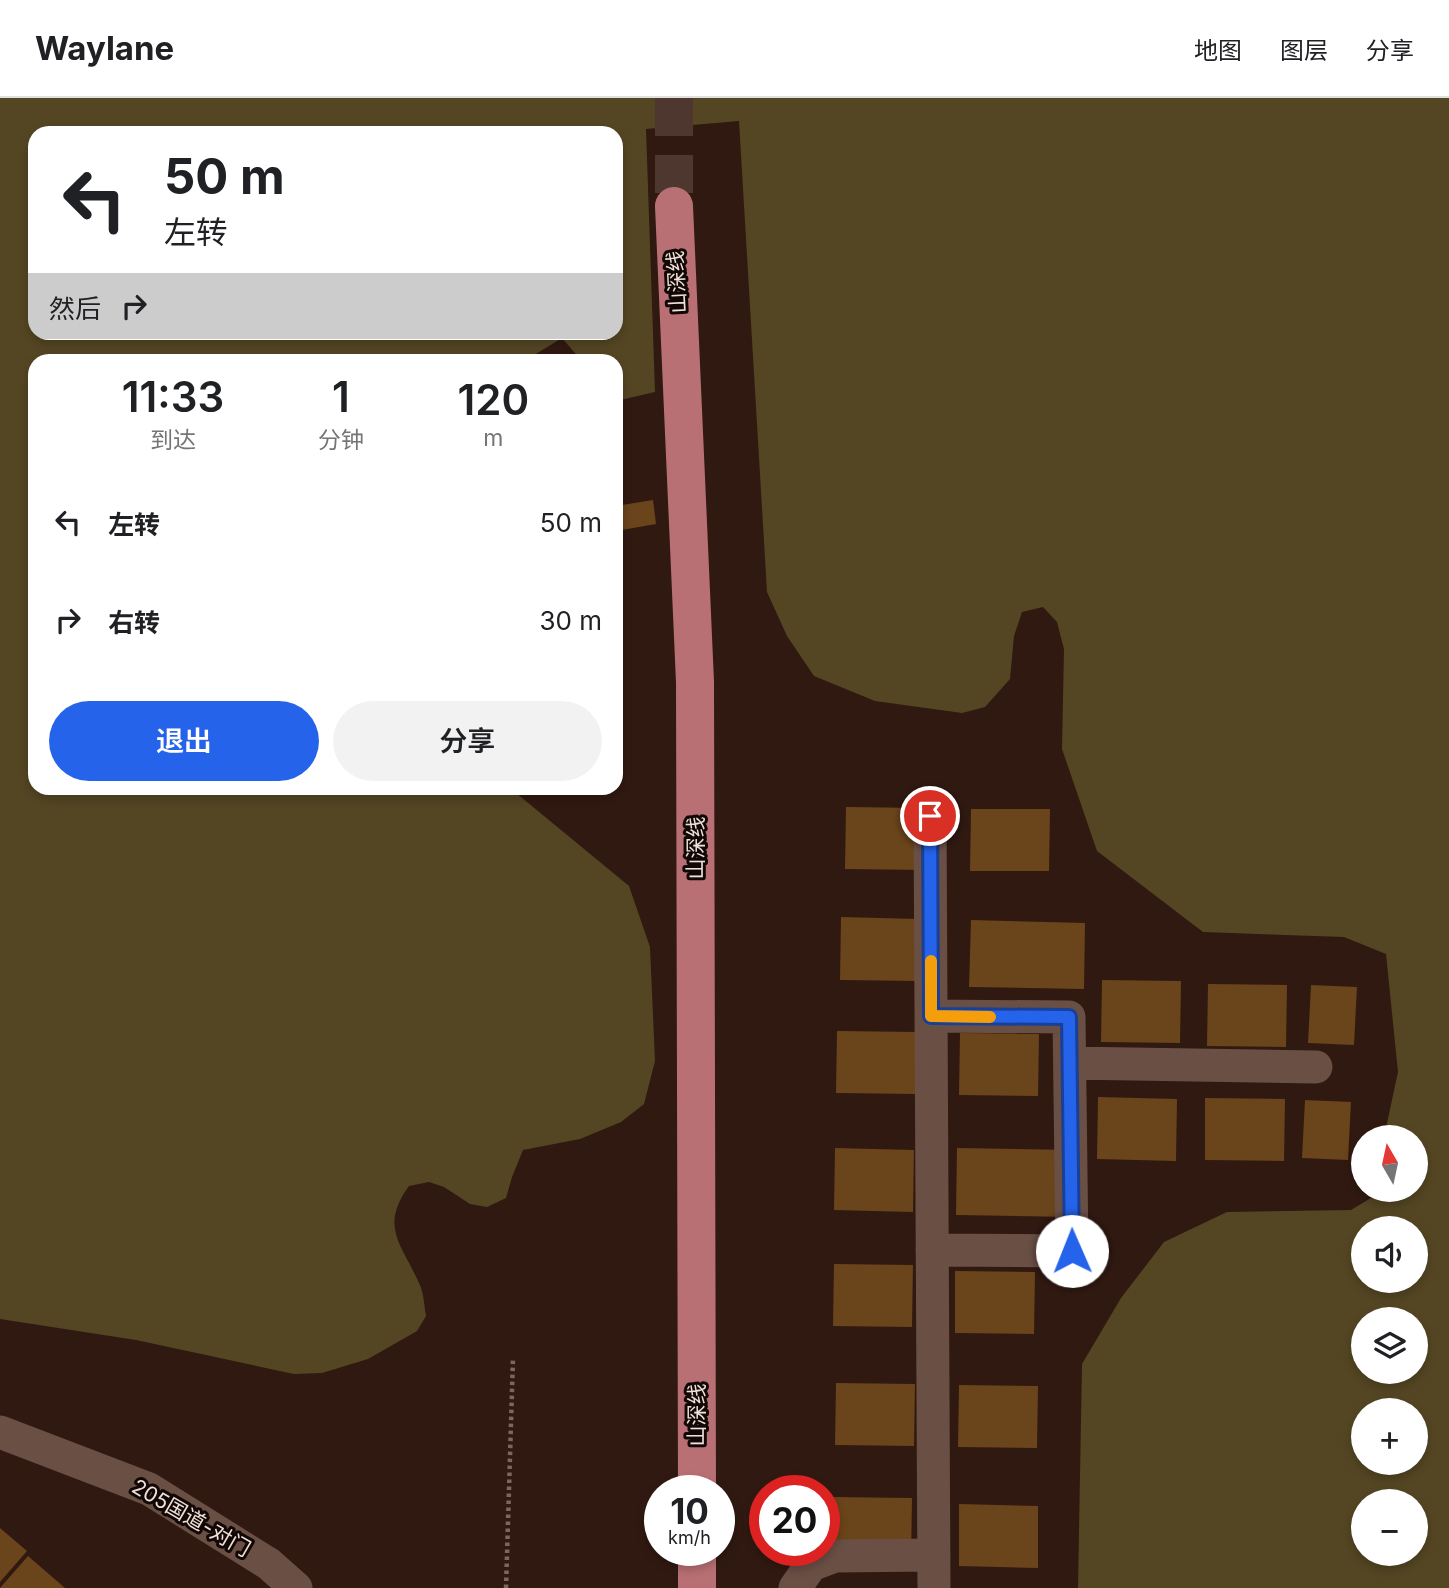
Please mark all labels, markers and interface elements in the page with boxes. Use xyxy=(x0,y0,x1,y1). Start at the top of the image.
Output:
text: Waylane xyxy=(35,28,174,68)
text: 地图 xyxy=(1194,36,1242,65)
text: 图层 xyxy=(1280,36,1328,65)
text: 分享 xyxy=(1366,36,1414,65)
text: 50 m xyxy=(164,147,285,206)
icon: left xyxy=(49,154,140,245)
text: 左转 xyxy=(164,213,228,252)
street label: 山深线 xyxy=(662,250,691,314)
icon: right xyxy=(115,287,153,325)
text: 然后 xyxy=(49,293,101,324)
text: 11:33 xyxy=(122,371,224,422)
text: 1 xyxy=(332,371,350,422)
text: 120 xyxy=(458,374,529,425)
text: m xyxy=(483,424,504,452)
text: 到达 xyxy=(150,426,196,454)
text: 分钟 xyxy=(318,426,364,454)
icon: left xyxy=(49,503,87,541)
text: 50 m xyxy=(540,507,602,538)
text: 左转 xyxy=(108,509,160,540)
icon: right xyxy=(49,601,87,639)
text: 30 m xyxy=(539,605,602,636)
text: 右转 xyxy=(108,607,160,638)
button: 退出 xyxy=(49,701,319,781)
button: 分享 xyxy=(333,701,602,781)
pin xyxy=(900,786,960,846)
icon: arrive xyxy=(911,797,949,835)
street label: 山深线 xyxy=(683,817,708,880)
north arrow xyxy=(1351,1125,1428,1202)
map controls xyxy=(1351,1125,1428,1566)
position arrow xyxy=(1035,1214,1109,1288)
button: sound xyxy=(1351,1216,1428,1293)
button: layers xyxy=(1351,1307,1428,1384)
street label: 山深线 xyxy=(684,1384,709,1447)
button: + xyxy=(1351,1398,1428,1475)
street label: 205国道-对门 xyxy=(128,1474,255,1562)
speed limit sign: 20 xyxy=(749,1475,840,1566)
button: − xyxy=(1351,1489,1428,1566)
text: 10 xyxy=(670,1490,709,1532)
text: km/h xyxy=(668,1527,711,1548)

